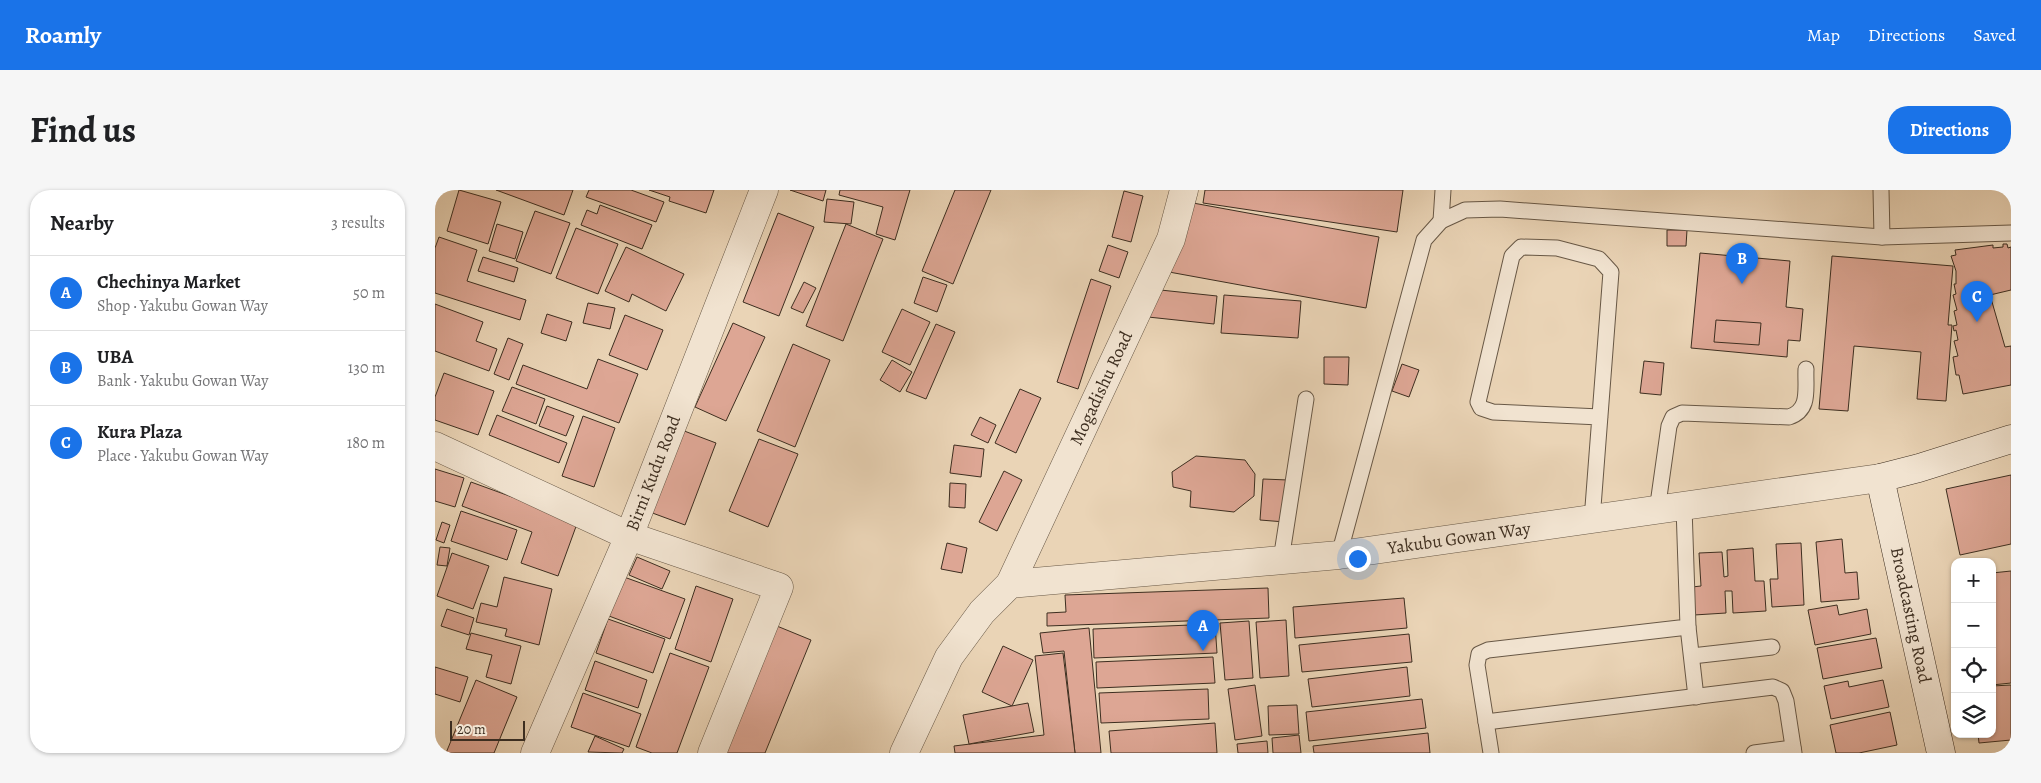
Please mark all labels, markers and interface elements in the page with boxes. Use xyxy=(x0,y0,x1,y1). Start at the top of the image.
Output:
text: Roamly xyxy=(25,19,101,51)
text: Map xyxy=(1807,23,1840,47)
text: Directions xyxy=(1868,23,1945,47)
text: Saved xyxy=(1973,23,2016,47)
text: Find us xyxy=(30,106,136,154)
button: Directions xyxy=(1888,106,2011,154)
text: Nearby xyxy=(50,209,113,237)
text: 3 results xyxy=(331,212,385,234)
pin: B xyxy=(1726,243,1758,284)
text: Chechinya Market xyxy=(97,269,241,295)
pin: C xyxy=(1961,281,1993,322)
text: A xyxy=(61,282,71,304)
text: 50 m xyxy=(353,282,385,304)
text: Shop · Yakubu Gowan Way xyxy=(97,295,268,317)
street label: Mogadishu Road xyxy=(1064,327,1138,449)
text: UBA xyxy=(97,344,133,370)
text: B xyxy=(61,357,71,379)
text: 130 m xyxy=(348,357,385,379)
text: Bank · Yakubu Gowan Way xyxy=(97,370,268,392)
street label: Birni Kudu Road xyxy=(620,411,686,534)
text: Kura Plaza xyxy=(97,419,183,445)
text: C xyxy=(61,432,71,454)
text: 180 m xyxy=(347,432,385,454)
text: Place · Yakubu Gowan Way xyxy=(97,445,268,467)
street label: Yakubu Gowan Way xyxy=(1385,516,1533,560)
street label: Broadcasting Road xyxy=(1885,545,1937,685)
your location xyxy=(1345,546,1371,572)
map controls xyxy=(1951,558,1996,738)
button: + xyxy=(1951,558,1996,603)
button: − xyxy=(1951,603,1996,648)
pin: A xyxy=(1187,610,1219,651)
button: locate xyxy=(1951,648,1996,693)
button: layers xyxy=(1951,693,1996,738)
scale bar xyxy=(450,718,525,741)
text: 20 m xyxy=(457,720,486,739)

